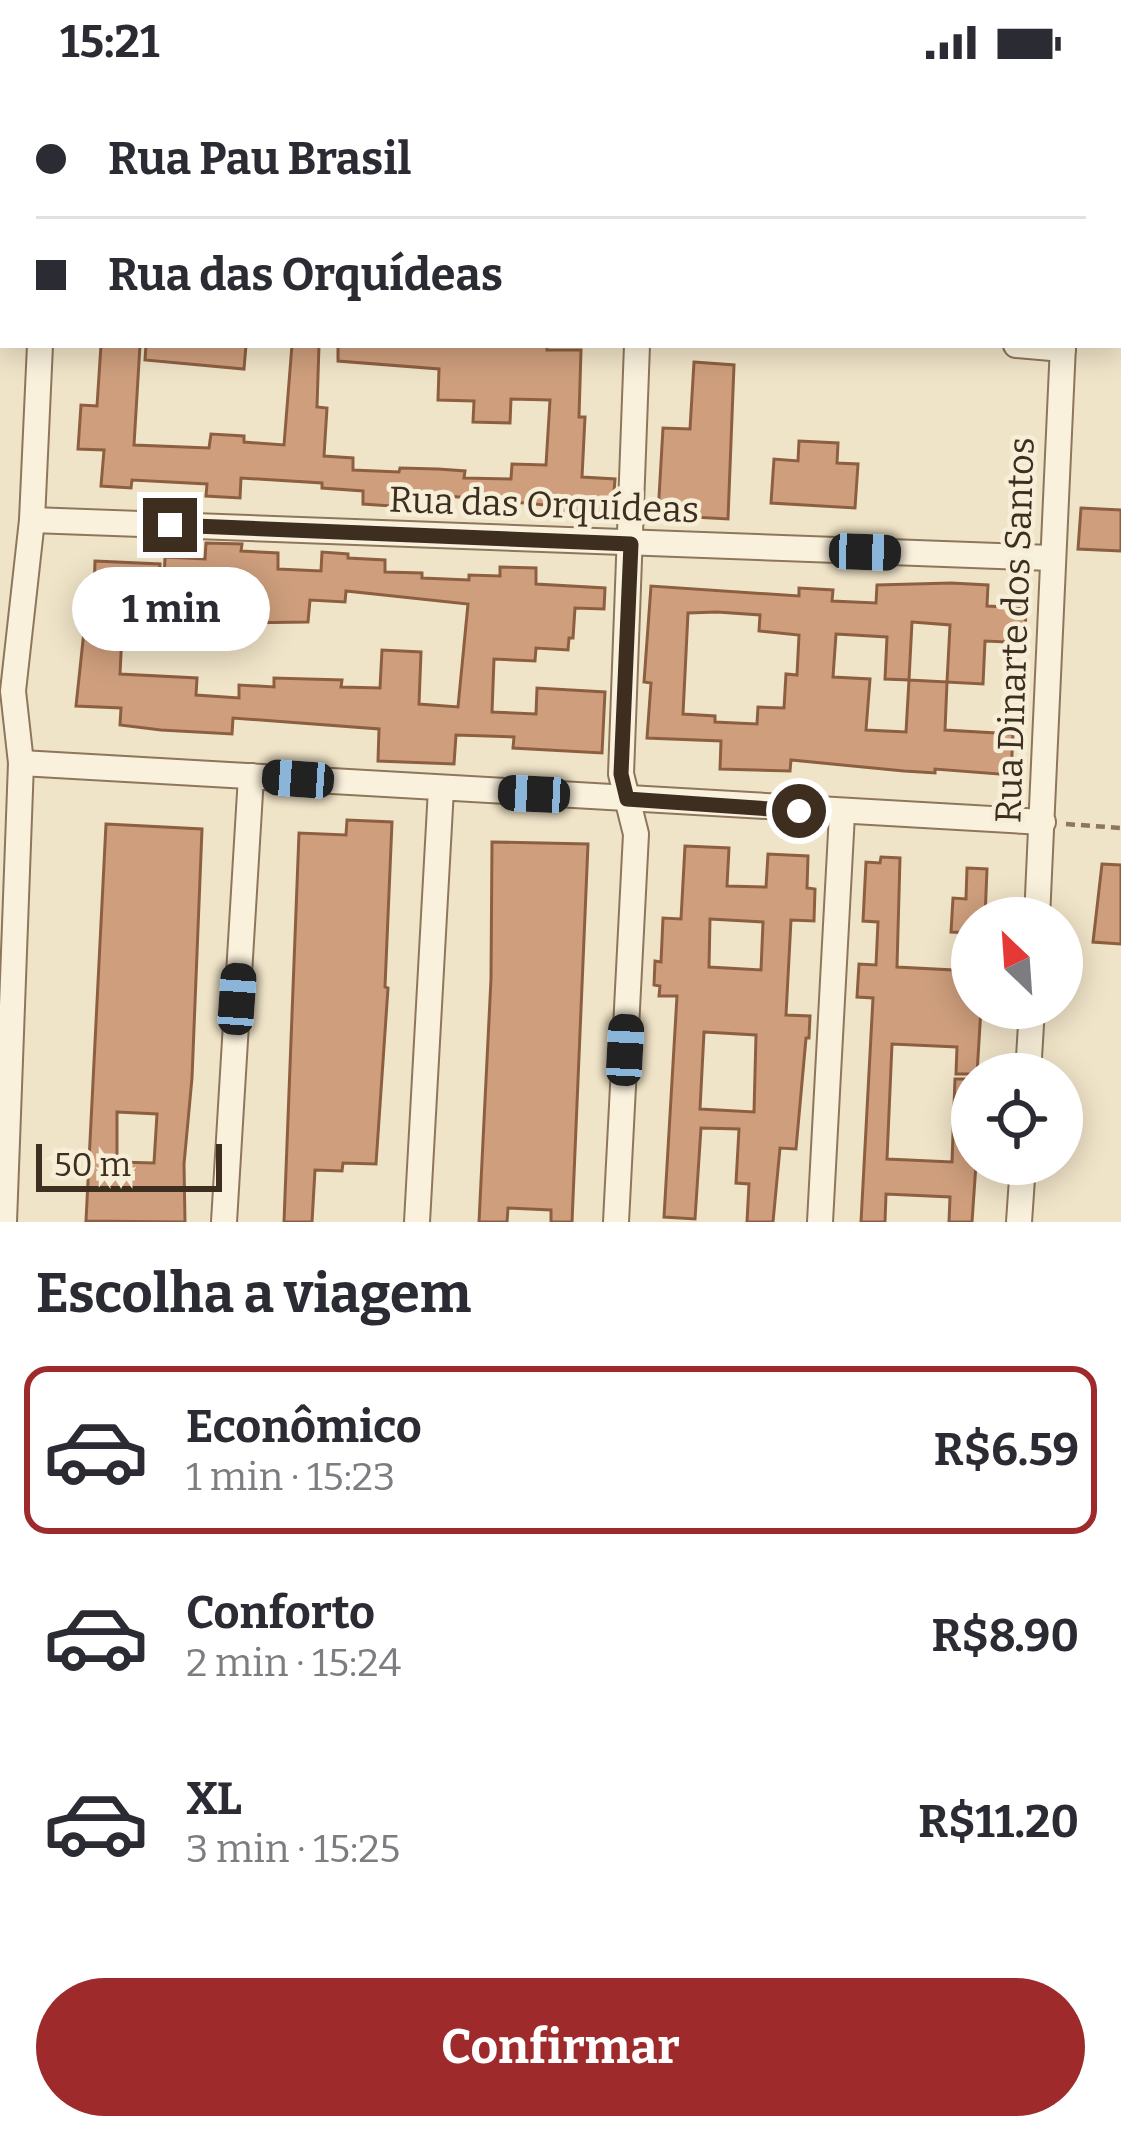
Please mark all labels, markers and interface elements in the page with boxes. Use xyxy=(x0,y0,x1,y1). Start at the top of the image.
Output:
text: 15:21 xyxy=(60,15,159,69)
text: Rua Pau Brasil xyxy=(108,132,412,186)
text: Rua das Orquídeas xyxy=(108,248,503,302)
street label: Rua Dinarte dos Santos xyxy=(986,436,1044,824)
street label: Rua das Orquídeas xyxy=(388,478,700,532)
route end xyxy=(143,498,197,552)
car xyxy=(828,533,902,571)
callout: 1 min xyxy=(71,567,269,651)
text: 1 min xyxy=(122,586,220,632)
car xyxy=(261,759,335,799)
car xyxy=(497,774,571,814)
route start xyxy=(772,784,826,838)
north arrow xyxy=(951,897,1083,1029)
map controls xyxy=(951,897,1083,1185)
car xyxy=(217,962,257,1036)
car xyxy=(605,1013,645,1087)
button: locate xyxy=(951,1053,1083,1185)
scale bar xyxy=(36,1138,222,1191)
text: 50 m xyxy=(54,1145,131,1185)
text: Escolha a viagem xyxy=(36,1262,471,1326)
icon: car xyxy=(42,1396,150,1504)
text: Econômico xyxy=(186,1400,422,1454)
text: R$6.59 xyxy=(934,1423,1079,1477)
text: 1 min · 15:23 xyxy=(186,1454,395,1500)
icon: car xyxy=(42,1582,150,1690)
text: Conforto xyxy=(186,1586,375,1640)
text: R$8.90 xyxy=(931,1609,1079,1663)
text: 2 min · 15:24 xyxy=(186,1640,401,1686)
icon: car xyxy=(42,1768,150,1876)
text: XL xyxy=(186,1772,242,1826)
text: R$11.20 xyxy=(918,1795,1079,1849)
text: 3 min · 15:25 xyxy=(186,1826,400,1872)
button: Confirmar xyxy=(36,1978,1085,2116)

